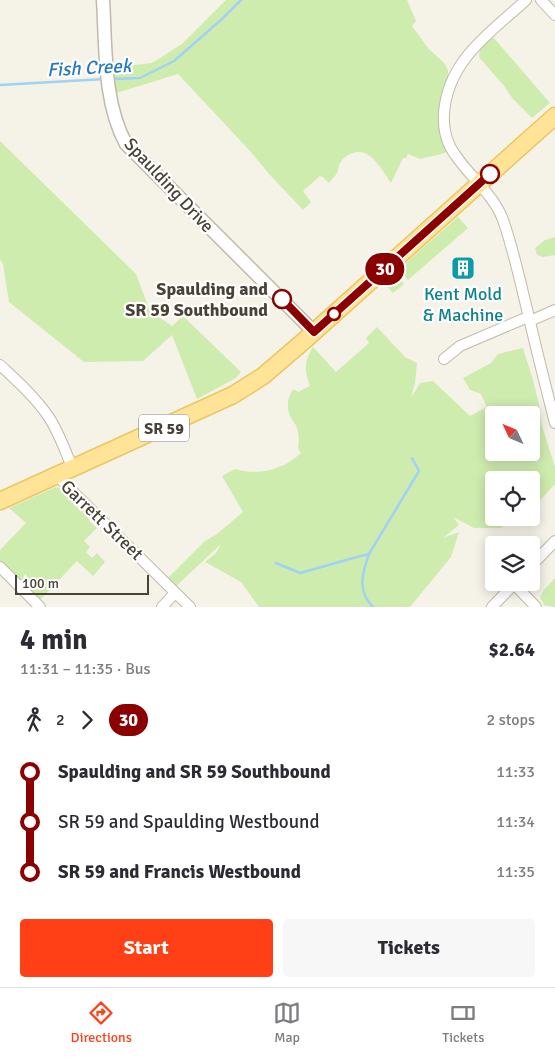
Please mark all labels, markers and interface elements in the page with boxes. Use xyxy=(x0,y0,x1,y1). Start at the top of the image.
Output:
water label: Fish Creek xyxy=(46,54,133,82)
street label: Spaulding Drive xyxy=(119,133,219,237)
unlabelled marker xyxy=(480,164,500,184)
line badge: 30 xyxy=(362,253,408,285)
building icon: Kent Mold & Machine xyxy=(450,255,476,281)
text: 30 xyxy=(375,258,395,280)
place label: Spaulding and SR 59 Southbound xyxy=(125,278,268,321)
place label: Kent Mold & Machine xyxy=(423,283,503,326)
marker: Spaulding and SR 59 Southbound xyxy=(272,289,292,309)
unlabelled marker xyxy=(327,307,341,321)
north arrow xyxy=(485,406,540,461)
map controls xyxy=(485,406,540,591)
road number: SR 59 xyxy=(139,414,189,442)
button: locate xyxy=(485,471,540,526)
street label: Garrett Street xyxy=(56,475,148,565)
button: layers xyxy=(485,536,540,591)
scale bar xyxy=(15,572,149,595)
text: 100 m xyxy=(22,575,59,592)
text: 4 min xyxy=(20,623,88,657)
text: $2.64 xyxy=(489,638,535,662)
text: 11:31 – 11:35 · Bus xyxy=(20,659,151,679)
icon: walk xyxy=(20,706,48,734)
icon: forward xyxy=(73,706,101,734)
text: 30 xyxy=(119,709,138,731)
text: 2 xyxy=(56,710,65,730)
text: 2 stops xyxy=(487,710,535,730)
text: Spaulding and SR 59 Southbound xyxy=(58,760,331,784)
text: 11:33 xyxy=(496,762,535,782)
text: SR 59 and Spaulding Westbound xyxy=(58,810,320,834)
text: 11:34 xyxy=(496,812,535,832)
text: SR 59 and Francis Westbound xyxy=(58,860,301,884)
text: 11:35 xyxy=(496,862,535,882)
button: Start xyxy=(20,919,273,977)
button: Tickets xyxy=(283,919,535,977)
tab: Directions xyxy=(71,999,132,1046)
tab: Map xyxy=(273,999,301,1046)
tab: Tickets xyxy=(442,999,484,1046)

